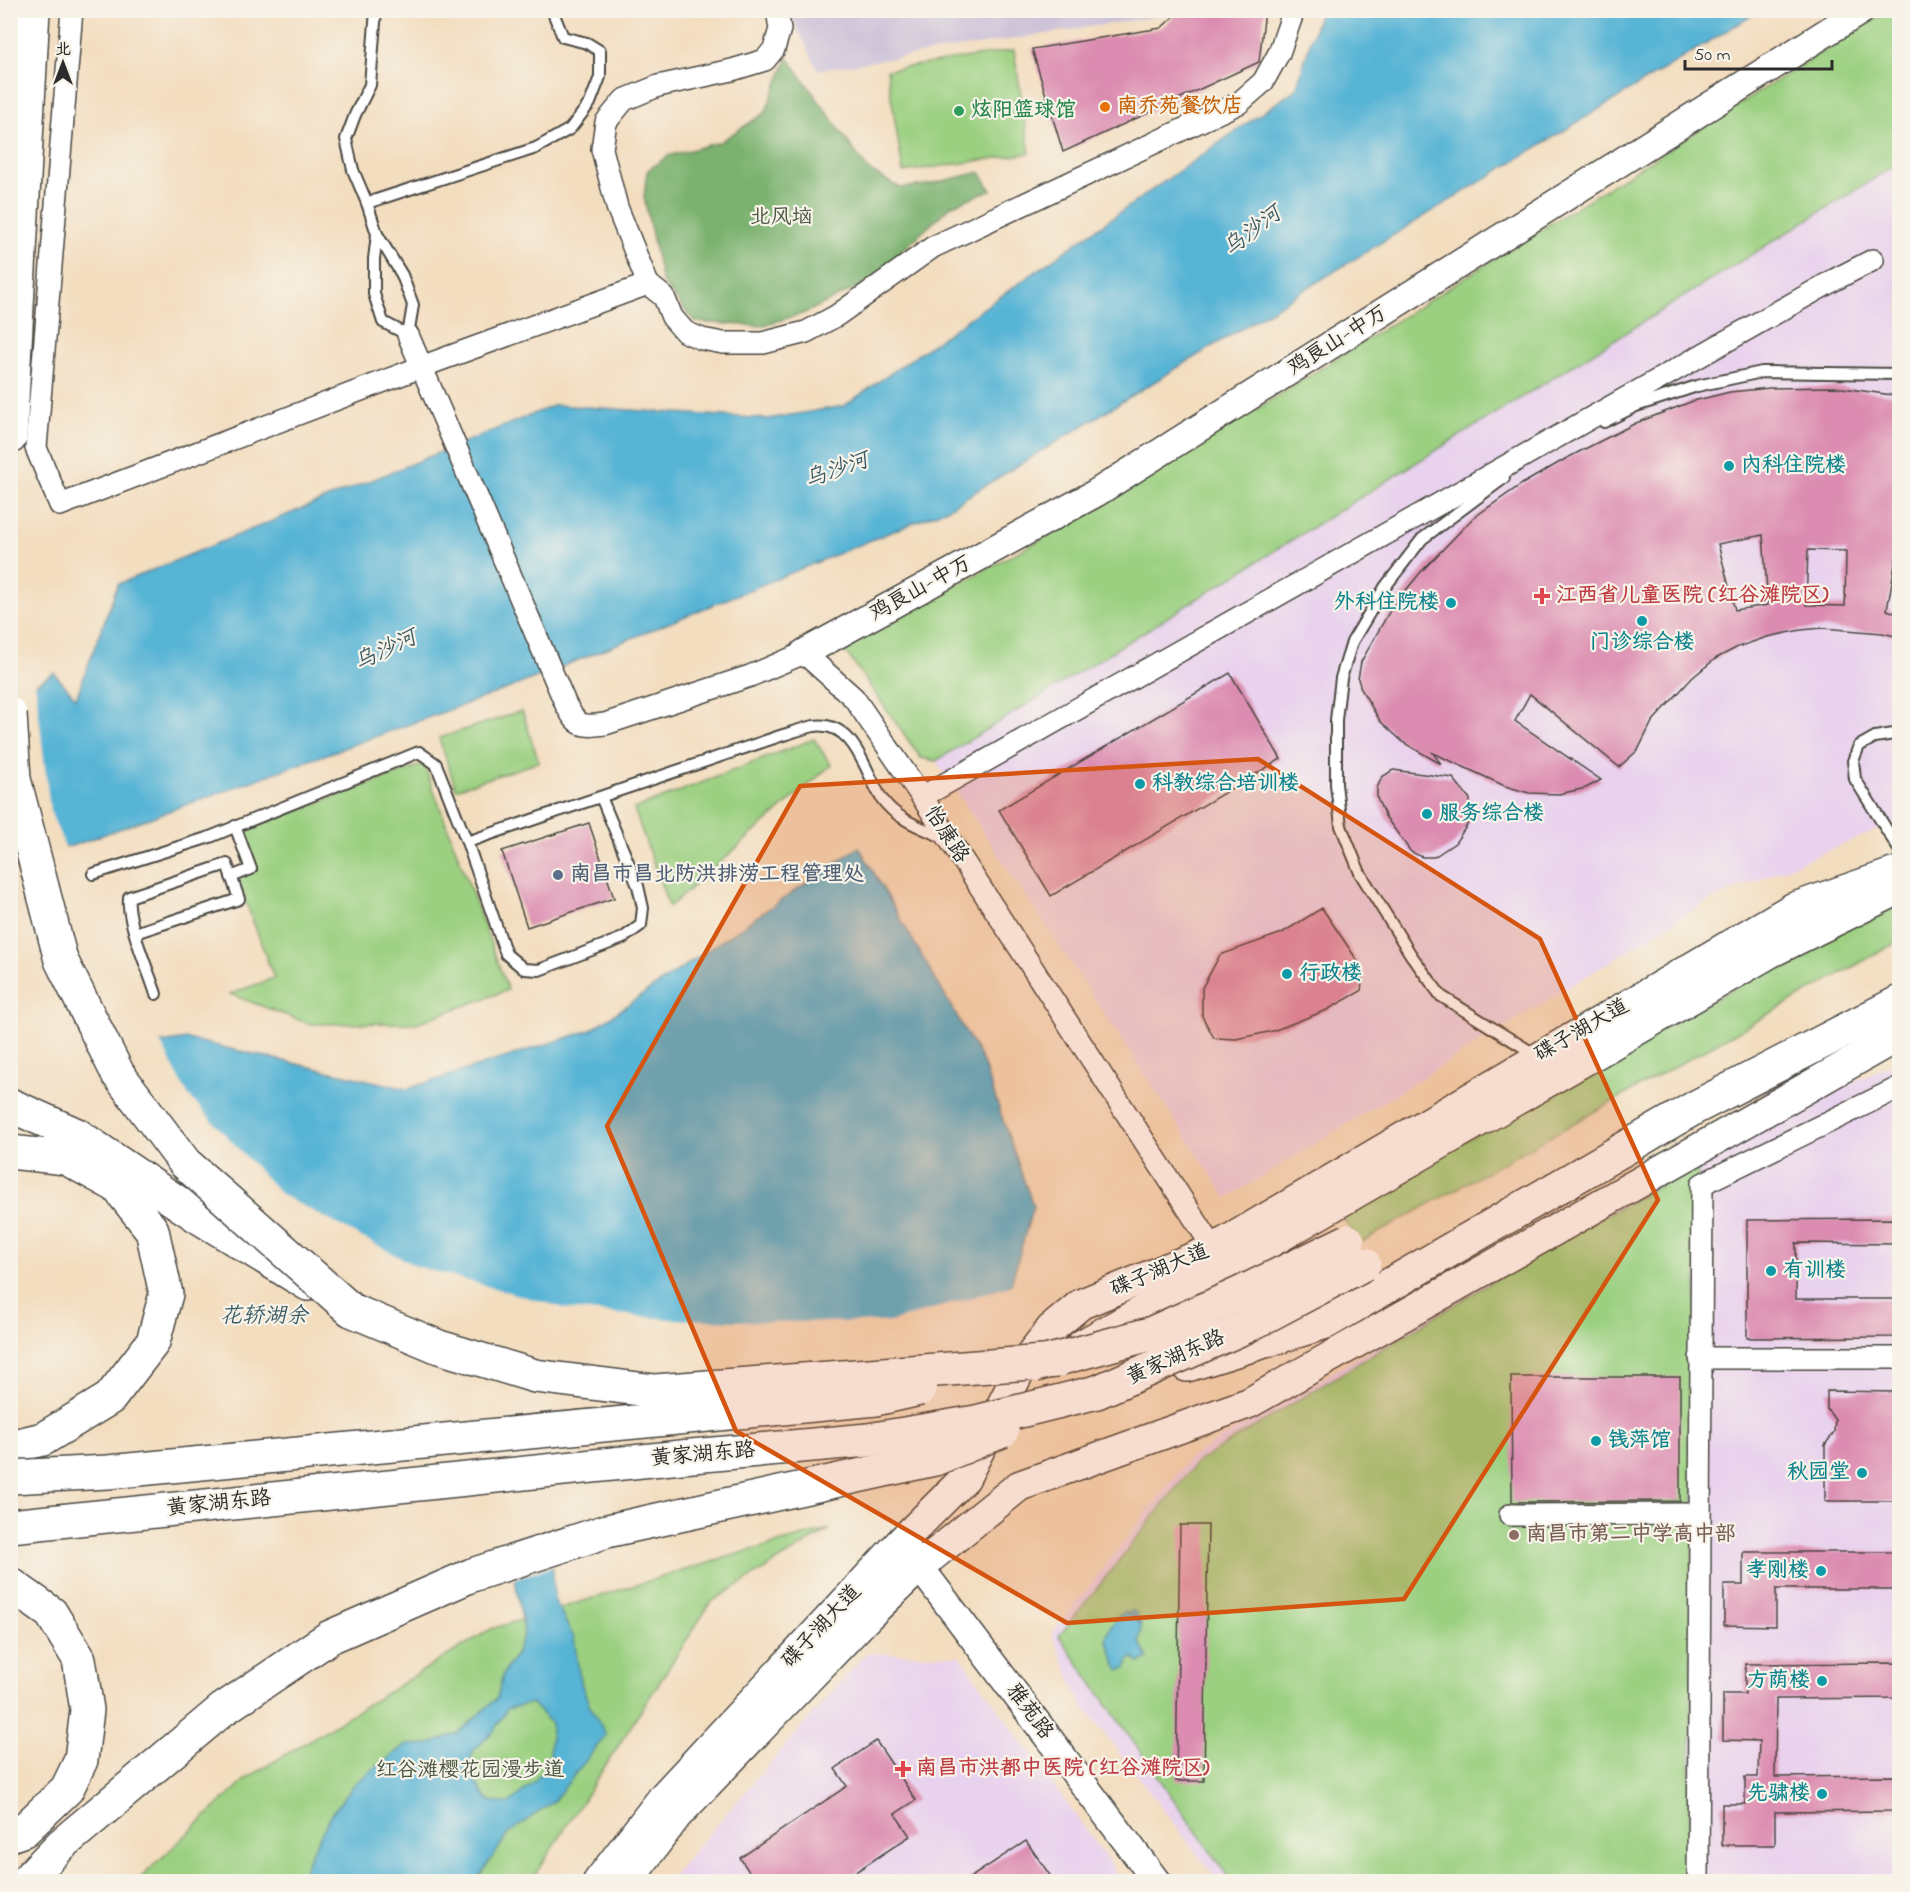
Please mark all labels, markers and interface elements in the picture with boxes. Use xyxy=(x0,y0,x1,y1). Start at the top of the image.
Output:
north arrow xyxy=(33,33,93,93)
scale bar xyxy=(1685,33,1832,71)
text: 北 xyxy=(55,38,71,62)
text: 50 m xyxy=(1694,43,1731,69)
place label: 南乔苑餐饮店 xyxy=(1117,92,1243,122)
place label: 炫阳篮球馆 xyxy=(971,96,1076,126)
marker: 南乔苑餐饮店 xyxy=(1098,100,1112,114)
marker: 炫阳篮球馆 xyxy=(952,104,966,118)
water label: 乌沙河 xyxy=(1217,198,1291,265)
park label: 北风垴 xyxy=(750,203,813,233)
street label: 鸡良山-中万 xyxy=(1282,298,1394,384)
water label: 乌沙河 xyxy=(801,444,876,497)
place label: 内科住院楼 xyxy=(1741,451,1846,481)
marker: 内科住院楼 xyxy=(1722,459,1736,473)
street label: 鸡良山-中万 xyxy=(864,549,978,629)
place label: 江西省儿童医院 (红谷滩院区) xyxy=(1556,581,1829,611)
marker: 江西省儿童医院 (红谷滩院区) xyxy=(1533,587,1551,605)
place label: 外科住院楼 xyxy=(1334,588,1439,618)
marker: 外科住院楼 xyxy=(1444,596,1458,610)
marker: 门诊综合楼 xyxy=(1635,614,1649,628)
water label: 乌沙河 xyxy=(349,621,425,679)
place label: 门诊综合楼 xyxy=(1590,628,1695,658)
place label: 科教综合培训楼 xyxy=(1152,769,1299,799)
marker: 科教综合培训楼 xyxy=(1133,777,1147,791)
place label: 服务综合楼 xyxy=(1439,799,1544,829)
street label: 怡康路 xyxy=(916,800,976,870)
marker: 服务综合楼 xyxy=(1420,807,1434,821)
place label: 南昌市昌北防洪排涝工程管理处 xyxy=(570,860,864,890)
marker: 南昌市昌北防洪排涝工程管理处 xyxy=(551,868,565,882)
place label: 行政楼 xyxy=(1299,959,1362,989)
marker: 行政楼 xyxy=(1280,967,1294,981)
street label: 碟子湖大道 xyxy=(1529,992,1635,1070)
street label: 碟子湖大道 xyxy=(1106,1237,1214,1305)
place label: 有训楼 xyxy=(1783,1256,1846,1286)
marker: 有训楼 xyxy=(1764,1264,1778,1278)
water label: 花轿湖余 xyxy=(220,1301,310,1333)
street label: 黄家湖东路 xyxy=(1122,1323,1230,1393)
place label: 钱萍馆 xyxy=(1608,1426,1671,1456)
marker: 钱萍馆 xyxy=(1589,1434,1603,1448)
street label: 黄家湖东路 xyxy=(649,1435,757,1475)
place label: 秋园堂 xyxy=(1787,1458,1850,1488)
marker: 秋园堂 xyxy=(1855,1466,1869,1480)
street label: 黄家湖东路 xyxy=(165,1484,273,1524)
place label: 南昌市第二中学高中部 xyxy=(1526,1520,1736,1550)
marker: 南昌市第二中学高中部 xyxy=(1507,1528,1521,1542)
place label: 孝刚楼 xyxy=(1746,1556,1809,1586)
marker: 孝刚楼 xyxy=(1814,1564,1828,1578)
street label: 碟子湖大道 xyxy=(775,1578,869,1676)
place label: 方荫楼 xyxy=(1747,1666,1810,1696)
marker: 方荫楼 xyxy=(1815,1674,1829,1688)
street label: 雅苑路 xyxy=(998,1678,1060,1746)
place label: 南昌市洪都中医院 (红谷滩院区) xyxy=(916,1754,1210,1784)
park label: 红谷滩樱花园漫步道 xyxy=(376,1756,565,1786)
marker: 南昌市洪都中医院 (红谷滩院区) xyxy=(894,1760,912,1778)
place label: 先骕楼 xyxy=(1747,1779,1810,1809)
marker: 先骕楼 xyxy=(1815,1787,1829,1801)

